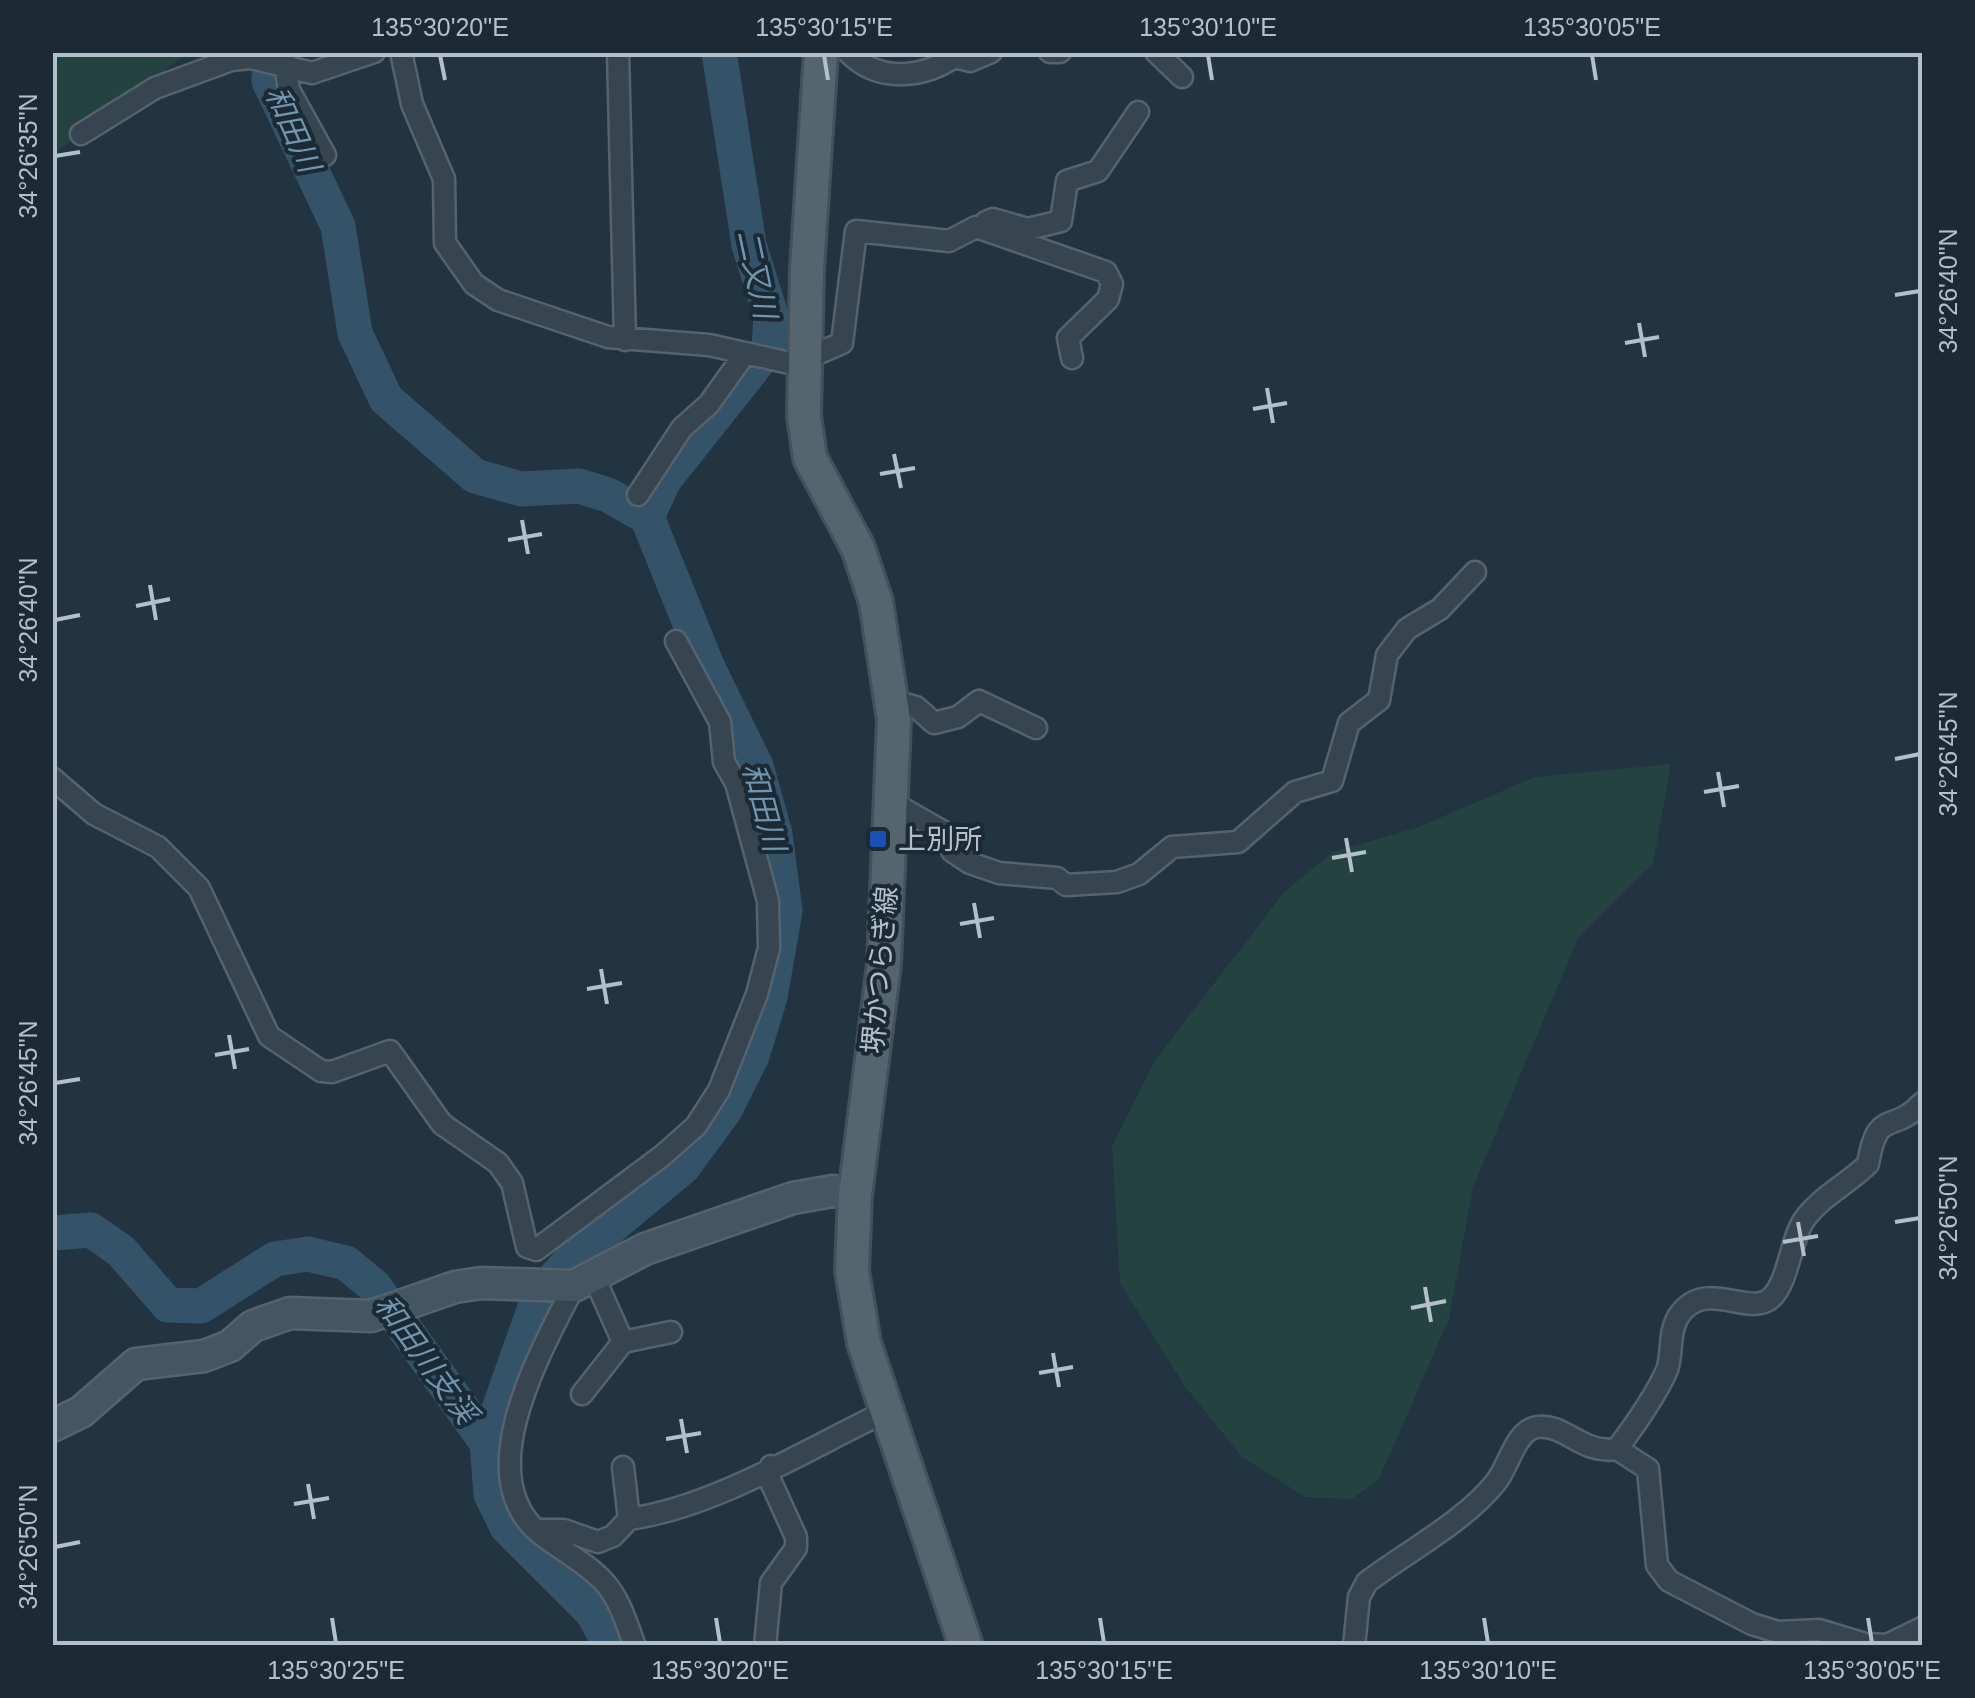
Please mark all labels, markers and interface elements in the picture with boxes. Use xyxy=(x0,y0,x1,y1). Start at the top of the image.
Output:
text: 135°30'20"E xyxy=(371,13,509,41)
text: 135°30'15"E xyxy=(755,13,893,41)
text: 135°30'10"E xyxy=(1139,13,1277,41)
text: 135°30'05"E xyxy=(1523,13,1661,41)
water label: 和田川 xyxy=(260,81,328,180)
text: 34°26'35"N xyxy=(14,93,42,219)
water label: 二又川 xyxy=(732,227,783,324)
text: 34°26'40"N xyxy=(1934,228,1962,354)
text: 34°26'40"N xyxy=(14,557,42,683)
text: 34°26'45"N xyxy=(1934,691,1962,817)
water label: 和田川 xyxy=(736,759,792,858)
place label: 上別所 xyxy=(898,824,982,855)
marker: 上別所 xyxy=(867,828,889,850)
street label: 堺かつらぎ線 xyxy=(857,885,903,1055)
text: 34°26'45"N xyxy=(14,1020,42,1146)
text: 34°26'50"N xyxy=(1934,1155,1962,1281)
water label: 和田川支渓 xyxy=(369,1289,486,1433)
text: 34°26'50"N xyxy=(14,1484,42,1610)
text: 135°30'25"E xyxy=(267,1656,405,1684)
text: 135°30'20"E xyxy=(651,1656,789,1684)
text: 135°30'15"E xyxy=(1035,1656,1173,1684)
text: 135°30'10"E xyxy=(1419,1656,1557,1684)
text: 135°30'05"E xyxy=(1803,1656,1941,1684)

